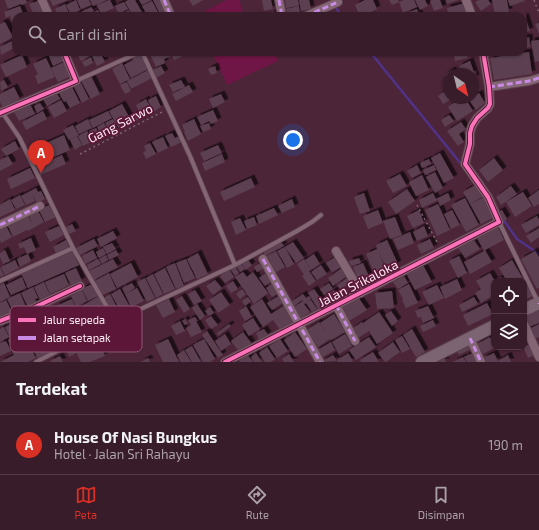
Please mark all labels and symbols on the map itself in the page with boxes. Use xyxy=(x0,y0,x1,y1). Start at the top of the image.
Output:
north arrow xyxy=(443,68,479,104)
street label: Gang Sarwo xyxy=(85,100,155,146)
your location xyxy=(283,130,303,150)
pin: A xyxy=(28,140,54,173)
street label: Jalan Srikaloka xyxy=(315,256,401,310)
legend xyxy=(10,306,142,352)
text: Jalur sepeda xyxy=(43,313,105,326)
text: Jalan setapak xyxy=(43,331,111,344)

